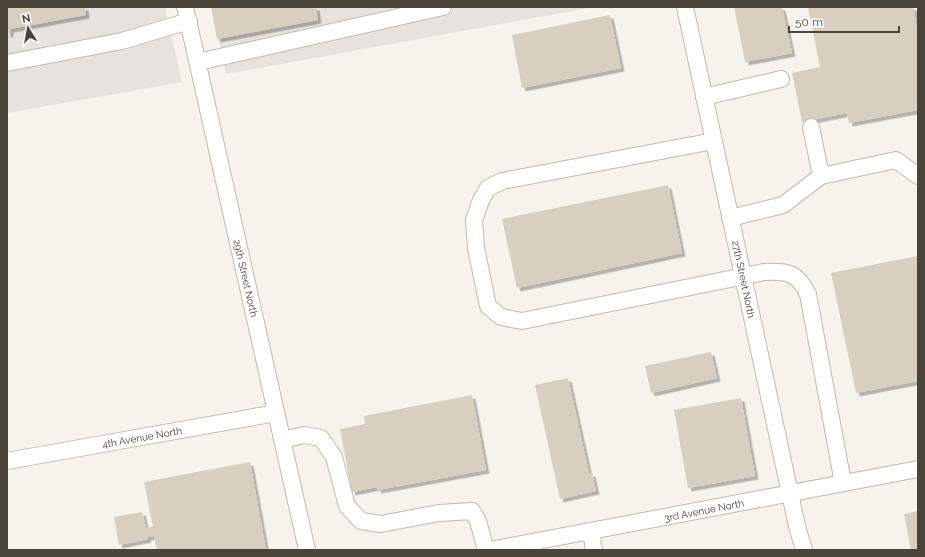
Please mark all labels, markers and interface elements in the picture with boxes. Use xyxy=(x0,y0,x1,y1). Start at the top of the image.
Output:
north arrow xyxy=(8,8,48,48)
scale bar xyxy=(789,8,899,34)
text: N xyxy=(21,11,32,26)
text: 50 m xyxy=(795,15,823,29)
street label: 29th Street North xyxy=(231,238,260,318)
street label: 27th Street North xyxy=(730,239,757,319)
street label: 4th Avenue North xyxy=(101,425,183,450)
street label: 3rd Avenue North xyxy=(663,497,745,524)

